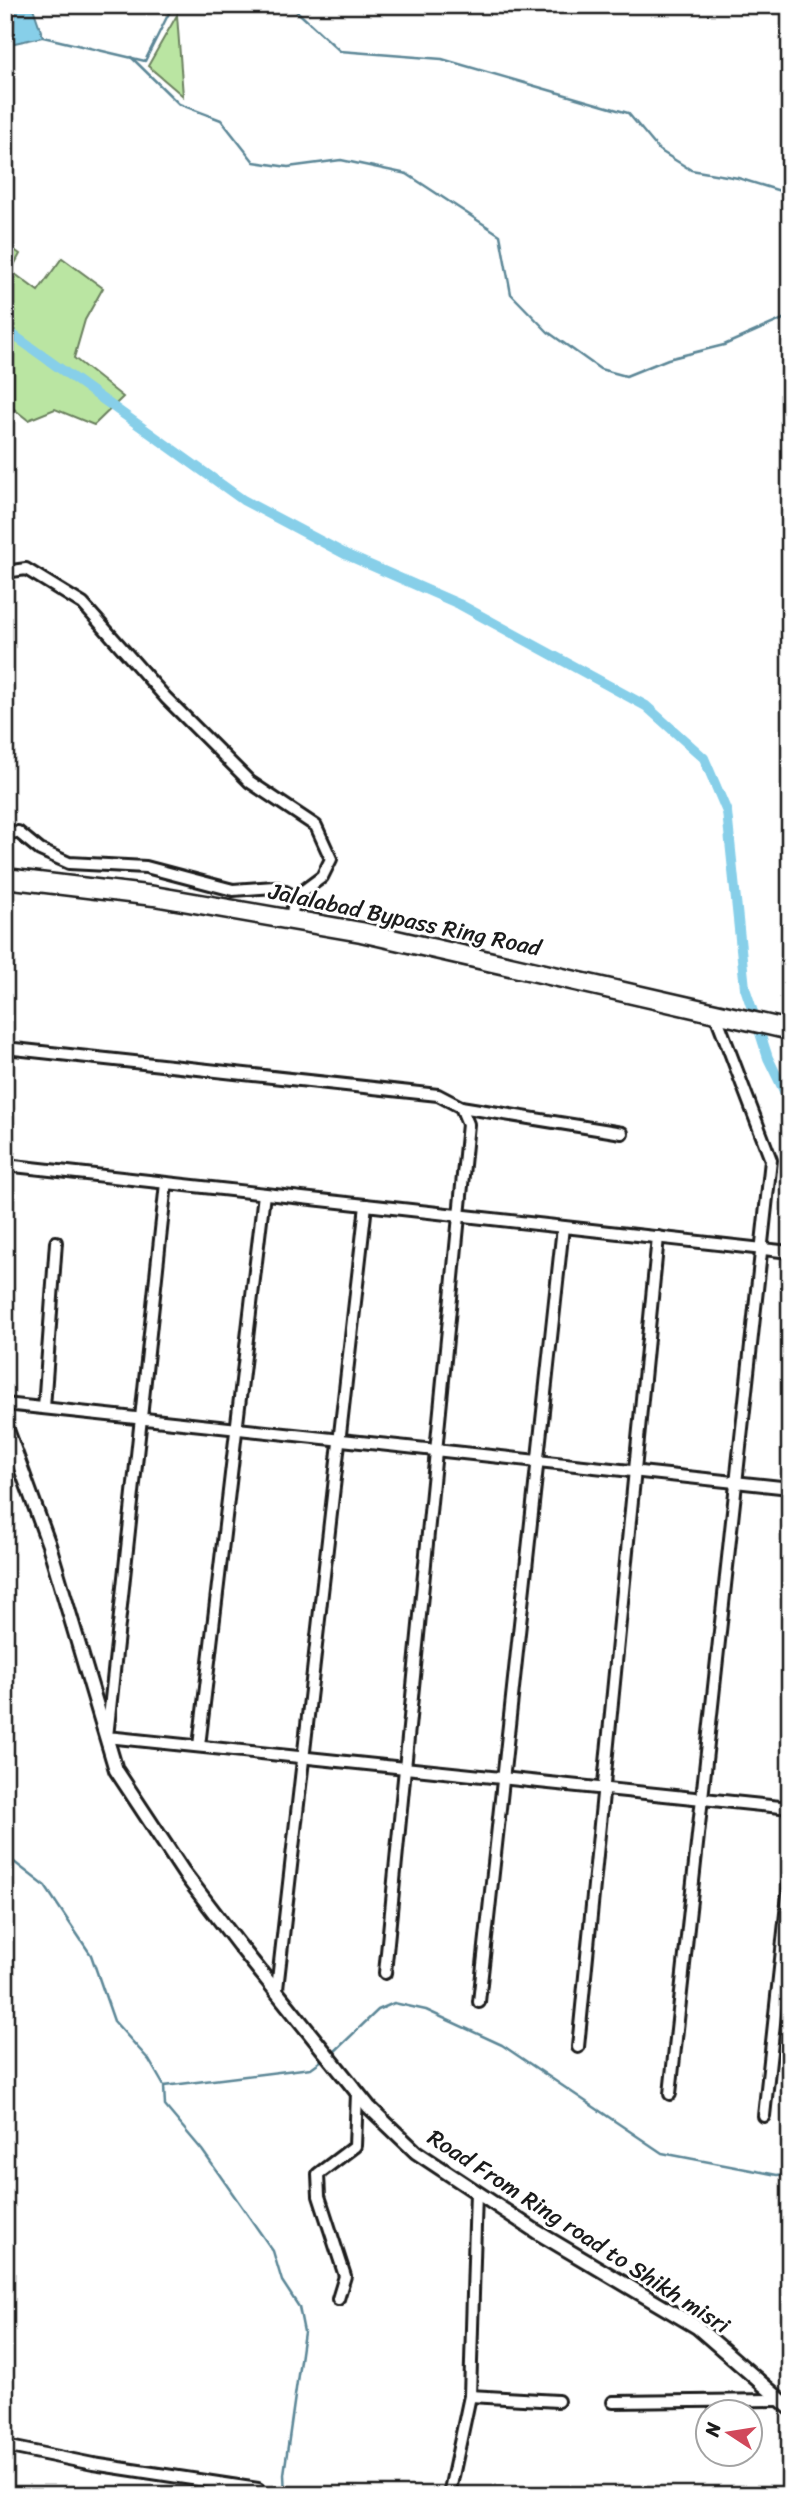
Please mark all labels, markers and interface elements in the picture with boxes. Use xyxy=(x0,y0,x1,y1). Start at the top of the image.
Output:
street label: Jalalabad Bypass Ring Road xyxy=(264,870,547,969)
street label: Road From Ring road to Shikh misri xyxy=(419,2118,739,2345)
north arrow xyxy=(694,2398,764,2468)
text: N xyxy=(695,2419,731,2440)

